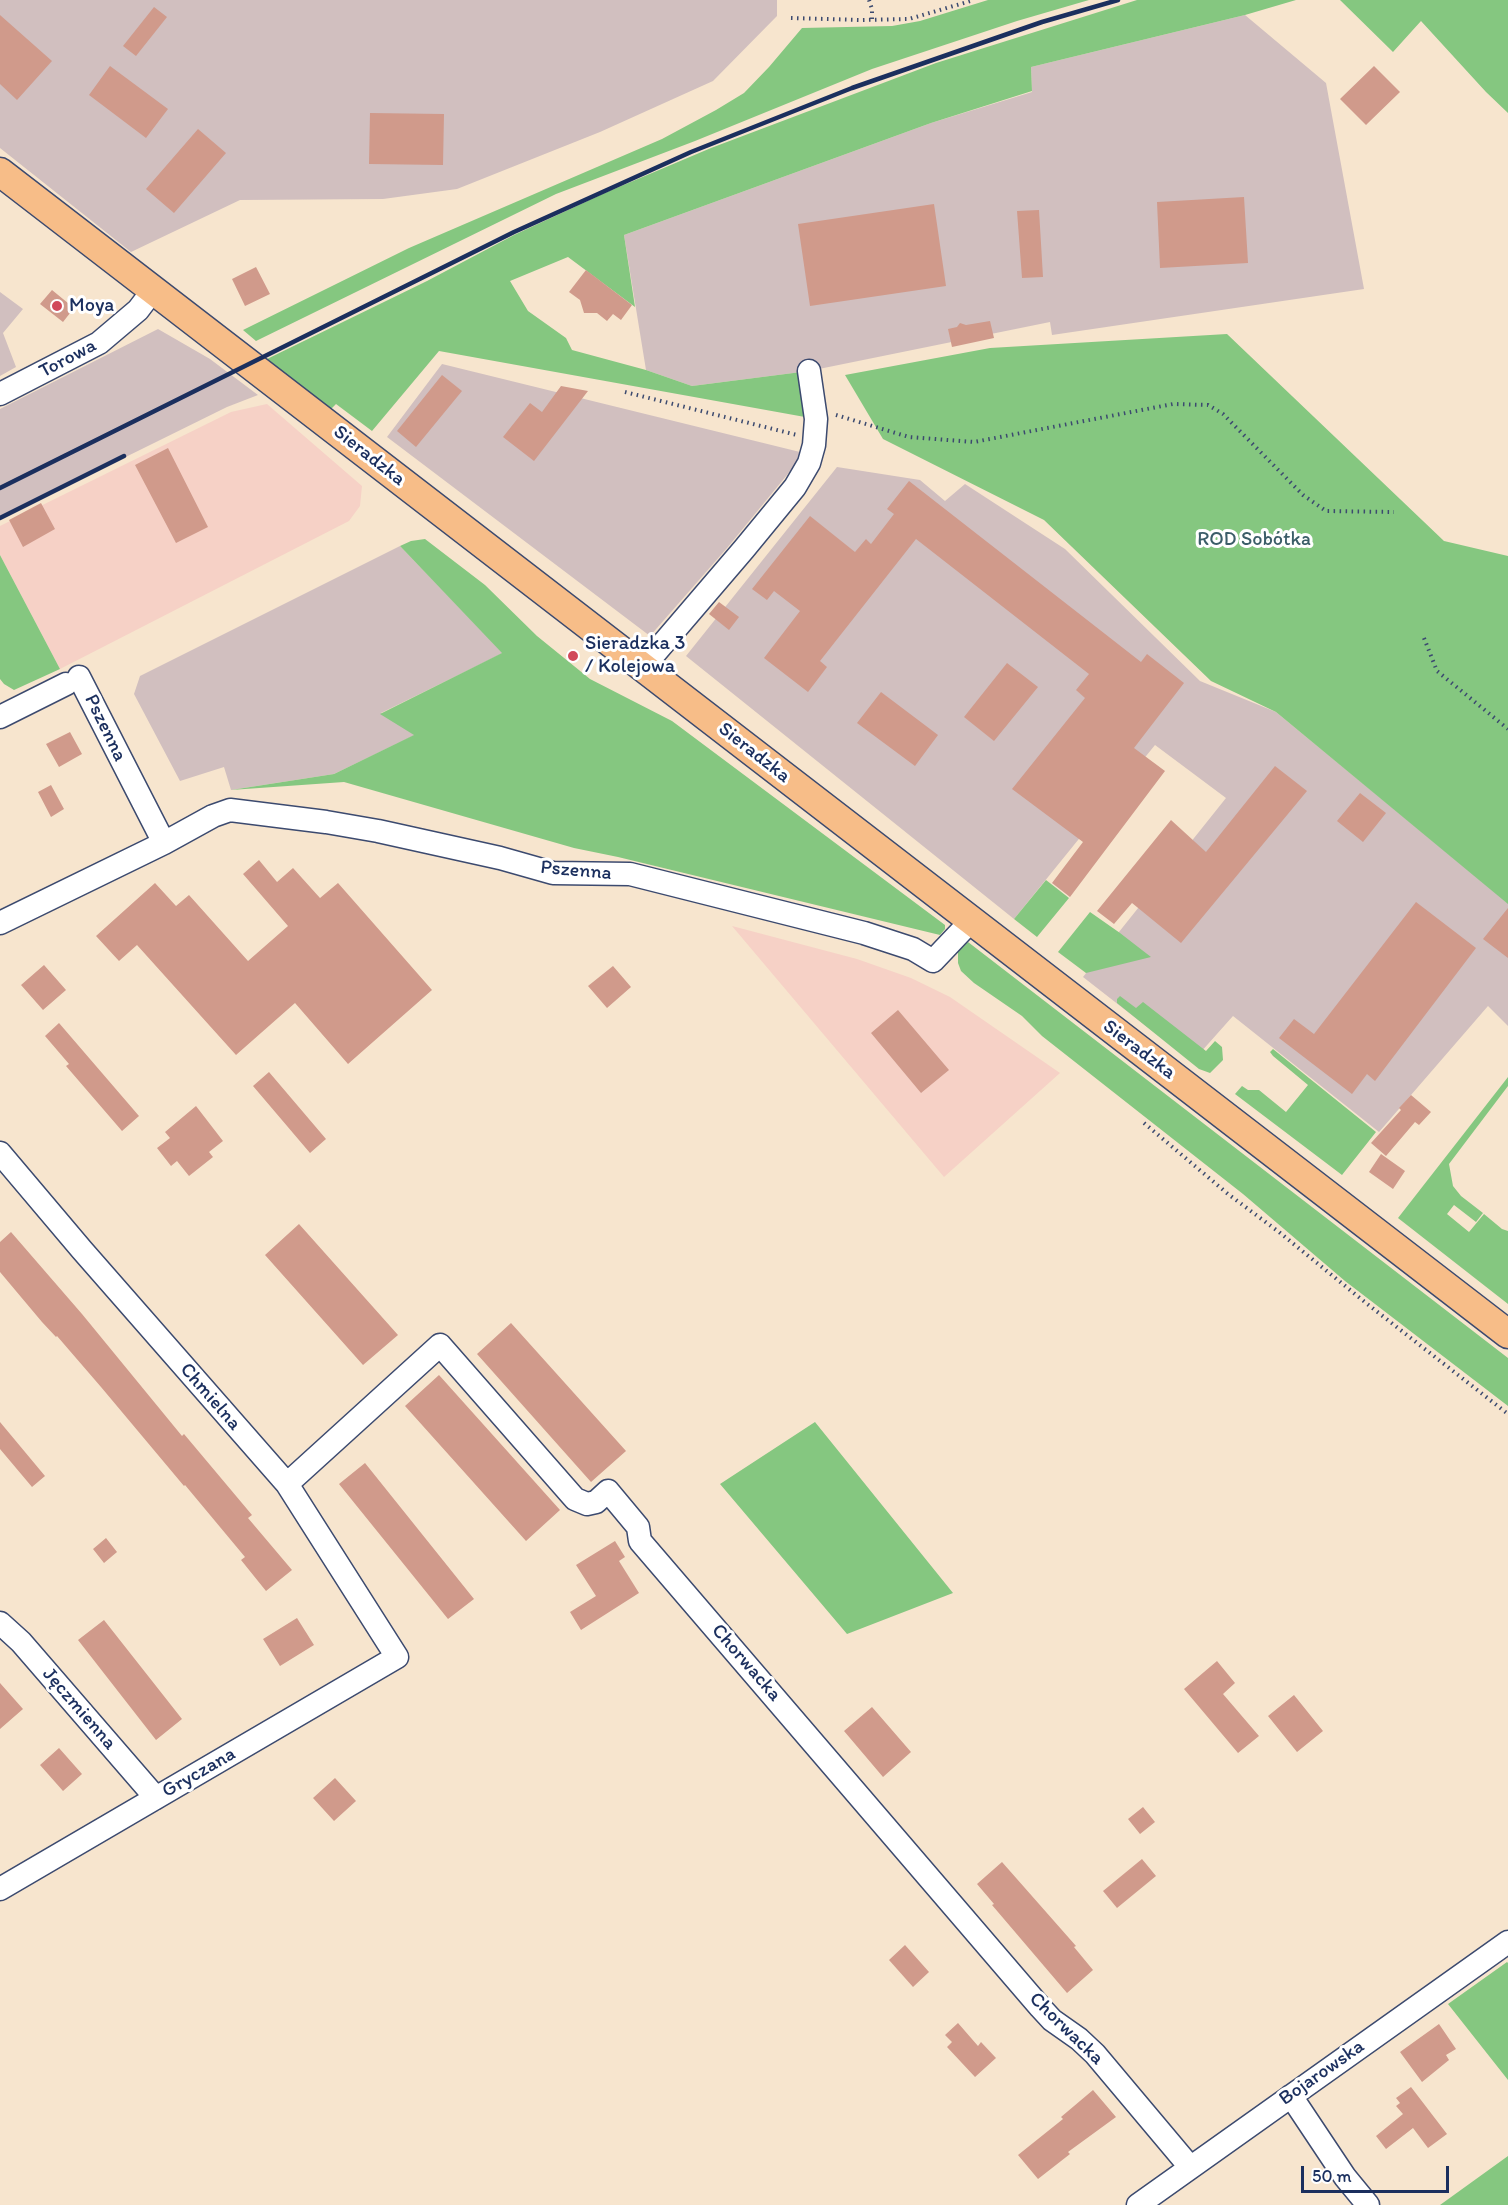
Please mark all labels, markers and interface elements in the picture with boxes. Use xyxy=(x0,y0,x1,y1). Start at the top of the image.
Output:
place label: Moya xyxy=(69,294,114,318)
marker: Moya xyxy=(50,299,64,313)
street label: Torowa xyxy=(35,334,101,384)
street label: Sieradzka xyxy=(328,420,410,492)
park label: ROD Sobótka xyxy=(1197,528,1311,552)
place label: Sieradzka 3 / Kolejowa xyxy=(585,632,685,679)
marker: Sieradzka 3 / Kolejowa xyxy=(566,649,580,663)
street label: Pszenna xyxy=(79,691,131,765)
street label: Sieradzka xyxy=(713,717,795,789)
street label: Pszenna xyxy=(539,856,613,886)
street label: Sieradzka xyxy=(1098,1015,1180,1085)
street label: Chmielna xyxy=(174,1358,246,1436)
street label: Chorwacka xyxy=(706,1619,786,1707)
street label: Jęczmienna xyxy=(37,1663,121,1755)
street label: Gryczana xyxy=(158,1742,240,1804)
street label: Chorwacka xyxy=(1024,1987,1108,2071)
street label: Bojarowska xyxy=(1275,2035,1369,2111)
scale bar xyxy=(1304,2154,1452,2192)
text: 50 m xyxy=(1312,2165,1352,2187)

